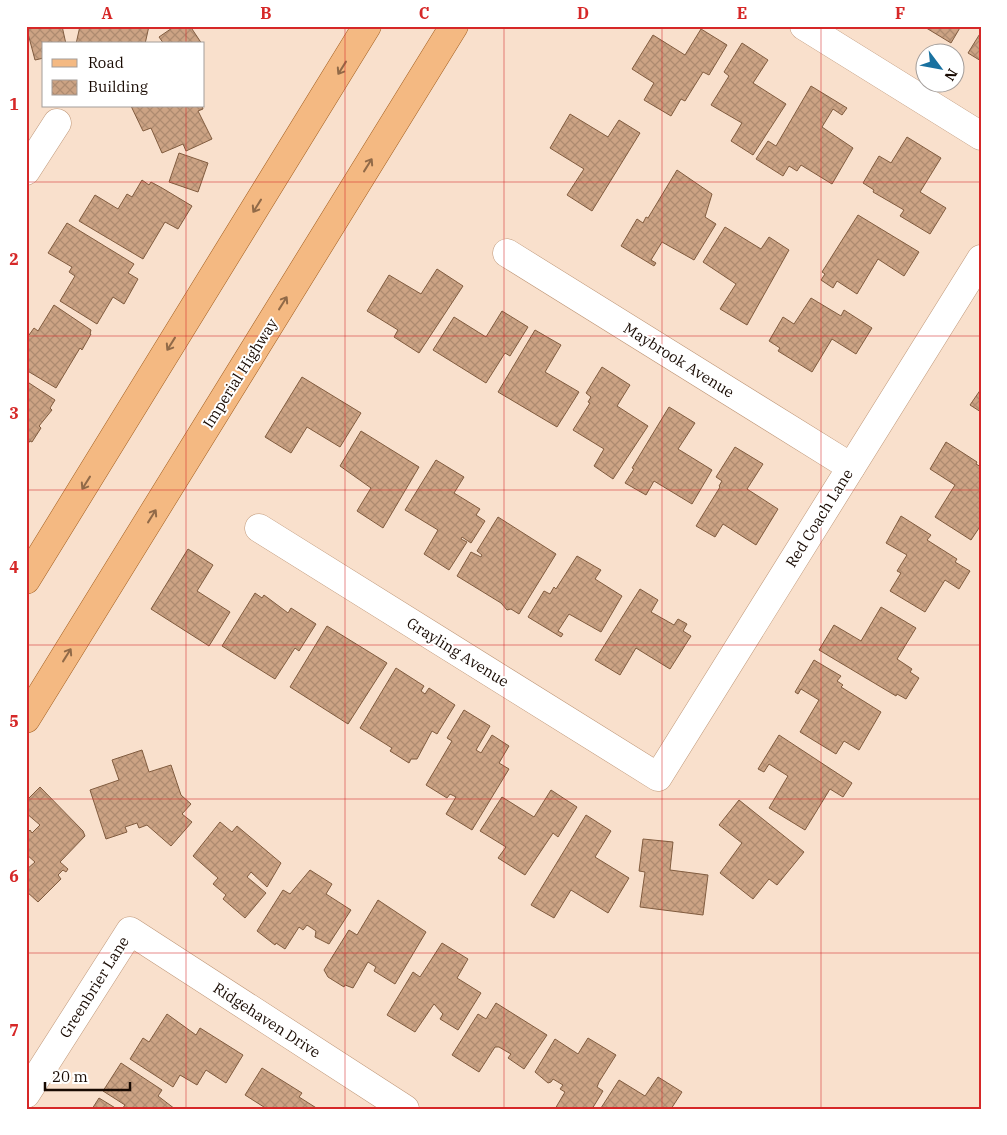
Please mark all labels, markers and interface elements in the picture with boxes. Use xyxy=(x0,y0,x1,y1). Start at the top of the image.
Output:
text: A xyxy=(101,3,113,23)
text: B xyxy=(260,3,272,23)
text: C xyxy=(419,3,429,23)
text: D xyxy=(577,3,589,23)
text: E xyxy=(737,3,747,23)
text: F xyxy=(895,3,905,23)
legend xyxy=(42,42,205,108)
north arrow xyxy=(914,42,964,92)
text: Road xyxy=(88,53,124,72)
one-way arrow xyxy=(336,60,346,74)
text: N xyxy=(940,65,962,84)
text: Building xyxy=(88,77,148,96)
text: 1 xyxy=(9,94,19,114)
one-way arrow xyxy=(364,159,374,173)
one-way arrow xyxy=(251,199,261,213)
text: 2 xyxy=(9,249,19,269)
one-way arrow xyxy=(279,297,289,311)
street label: Imperial Highway xyxy=(199,315,281,431)
street label: Maybrook Avenue xyxy=(620,318,738,402)
one-way arrow xyxy=(166,337,176,351)
text: 3 xyxy=(9,403,19,423)
street label: Red Coach Lane xyxy=(781,465,857,571)
one-way arrow xyxy=(81,475,91,489)
one-way arrow xyxy=(147,510,157,524)
text: 4 xyxy=(9,557,19,577)
street label: Grayling Avenue xyxy=(403,613,513,691)
one-way arrow xyxy=(62,648,72,662)
text: 5 xyxy=(9,711,19,731)
text: 6 xyxy=(9,866,19,886)
street label: Greenbrier Lane xyxy=(55,933,133,1041)
street label: Ridgehaven Drive xyxy=(210,978,324,1062)
text: 7 xyxy=(9,1020,19,1040)
scale bar xyxy=(45,1060,130,1092)
text: 20 m xyxy=(52,1067,88,1086)

